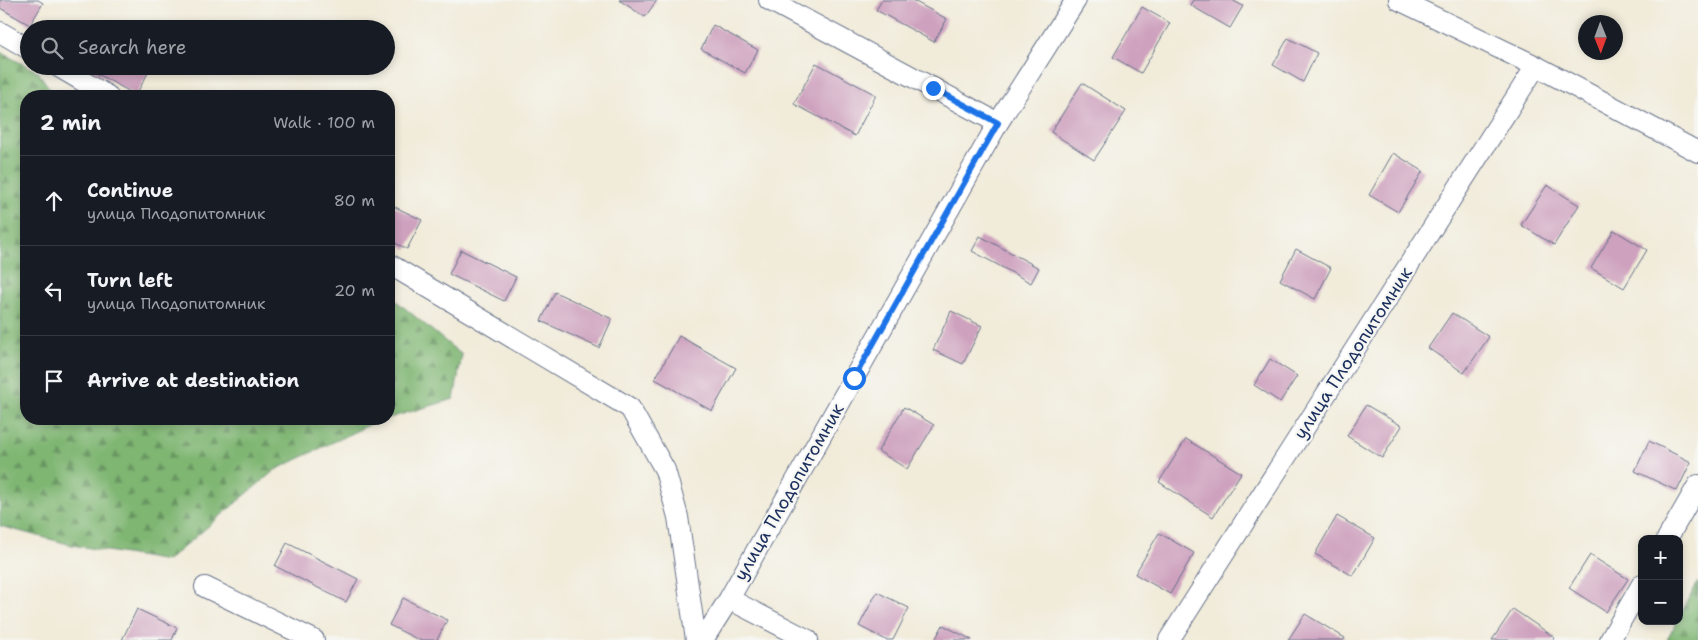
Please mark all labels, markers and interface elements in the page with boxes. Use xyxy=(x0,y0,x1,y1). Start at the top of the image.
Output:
north arrow xyxy=(1578,15,1623,60)
search box xyxy=(20,20,395,75)
icon: search xyxy=(38,34,66,62)
text: Search here xyxy=(78,35,187,60)
route end xyxy=(922,77,945,100)
text: 2 min xyxy=(40,109,101,137)
text: Walk · 100 m xyxy=(273,112,375,133)
text: Continue xyxy=(87,178,173,203)
icon: ahead xyxy=(40,187,68,215)
text: 80 m xyxy=(334,190,375,211)
text: улица Плодопитомник xyxy=(87,203,266,224)
street label: улица Плодопитомник xyxy=(1288,262,1418,444)
text: Turn left xyxy=(87,268,173,293)
icon: left xyxy=(40,277,68,305)
text: 20 m xyxy=(334,280,375,301)
text: улица Плодопитомник xyxy=(87,293,266,314)
icon: arrive xyxy=(40,367,68,395)
route start xyxy=(843,367,866,390)
text: Arrive at destination xyxy=(87,368,299,393)
street label: улица Плодопитомник xyxy=(728,399,850,585)
map controls xyxy=(1638,535,1683,625)
button: + xyxy=(1638,535,1683,580)
button: − xyxy=(1638,580,1683,625)

